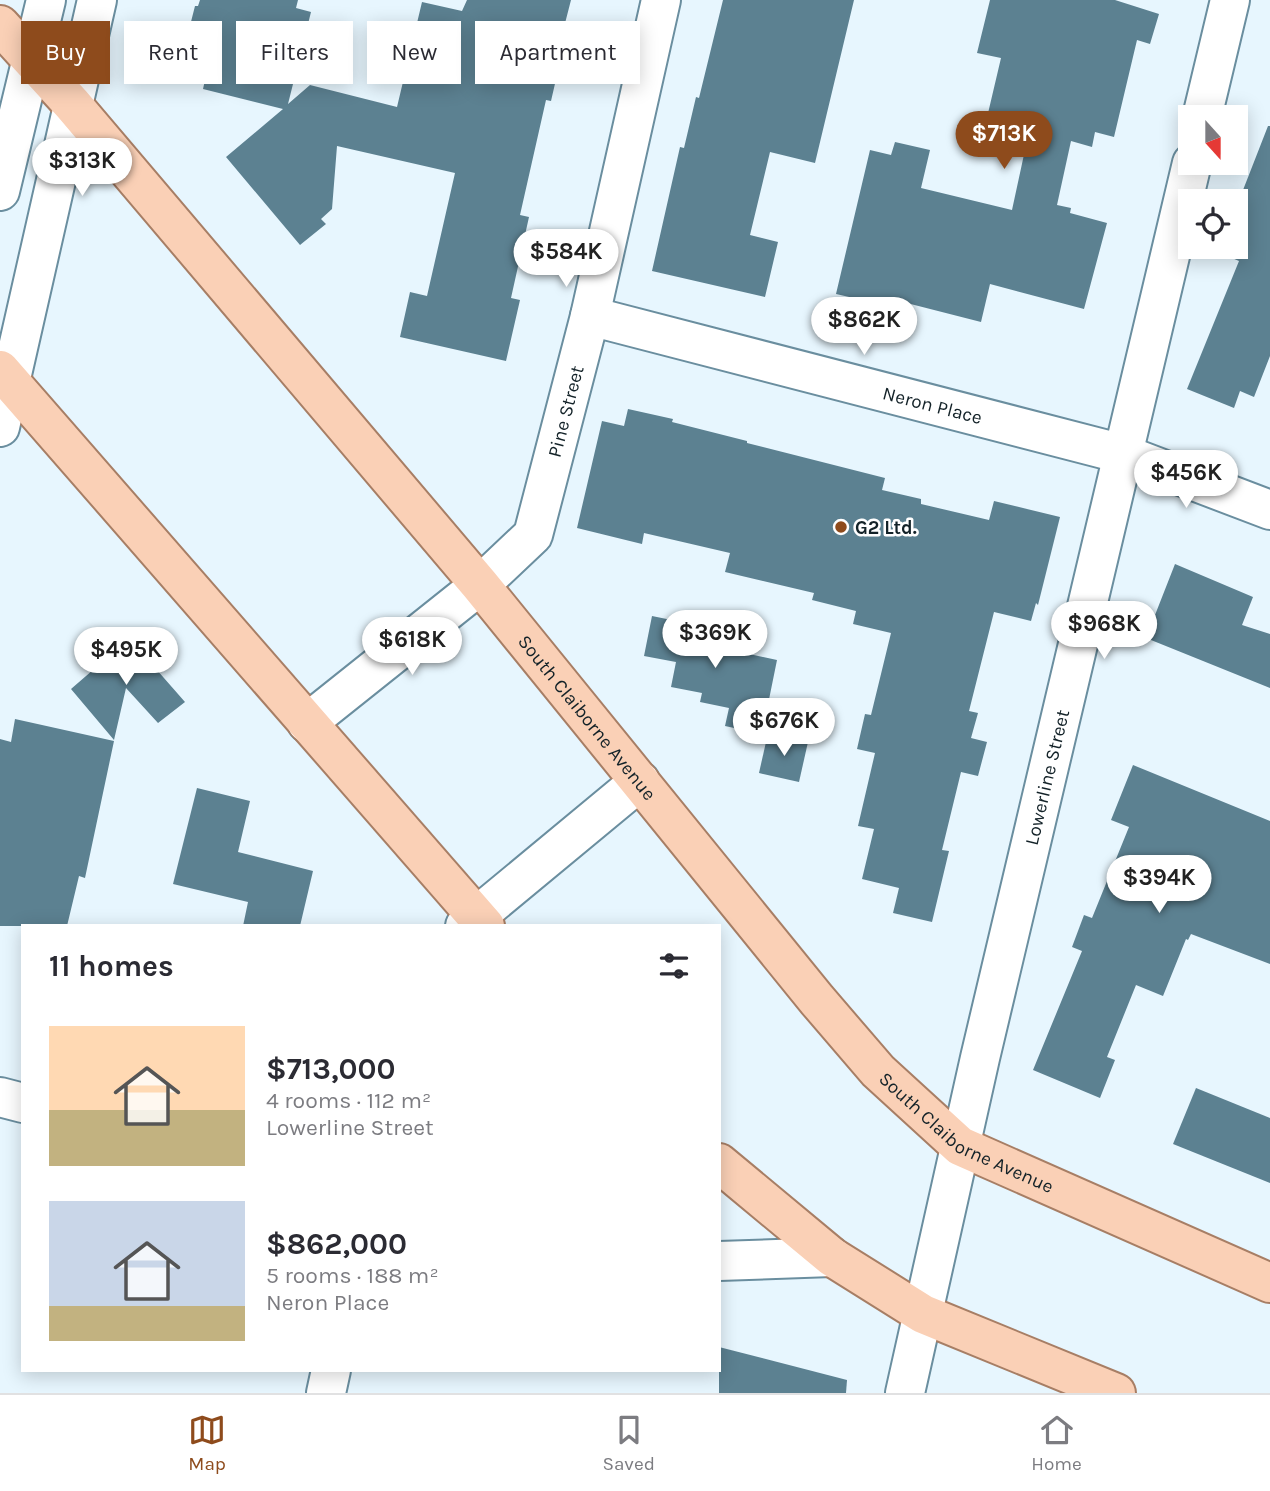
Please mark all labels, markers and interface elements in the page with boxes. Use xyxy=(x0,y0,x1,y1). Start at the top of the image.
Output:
chip: Buy xyxy=(21,21,110,84)
chip: Rent xyxy=(124,21,222,84)
chip: Filters xyxy=(236,21,353,84)
chip: New xyxy=(367,21,461,84)
chip: Apartment xyxy=(475,21,640,84)
north arrow xyxy=(1178,105,1248,175)
map controls xyxy=(1178,105,1248,259)
pin: $713K xyxy=(955,111,1053,171)
text: $713K xyxy=(972,120,1036,147)
pin: $313K xyxy=(33,138,131,198)
text: $313K xyxy=(48,147,116,174)
button: locate xyxy=(1178,189,1248,259)
pin: $584K xyxy=(517,230,615,289)
text: $584K xyxy=(530,238,602,265)
pin: $862K xyxy=(815,298,913,357)
text: $862K xyxy=(827,306,901,333)
street label: Pine Street xyxy=(544,363,589,460)
street label: Neron Place xyxy=(880,382,985,429)
pin: $456K xyxy=(1137,450,1235,510)
text: $456K xyxy=(1150,459,1222,486)
place label: G2 Ltd. xyxy=(855,517,917,539)
marker: G2 Ltd. xyxy=(833,519,849,535)
pin: $968K xyxy=(1055,602,1153,661)
pin: $369K xyxy=(666,610,764,670)
text: $968K xyxy=(1067,610,1141,637)
pin: $618K xyxy=(363,618,461,677)
text: $369K xyxy=(678,619,752,646)
text: $618K xyxy=(378,626,446,653)
pin: $495K xyxy=(77,628,175,687)
street label: South Claiborne Avenue xyxy=(513,631,660,805)
text: $495K xyxy=(90,636,162,663)
pin: $676K xyxy=(735,698,833,758)
text: $676K xyxy=(749,707,819,734)
street label: Lowerline Street xyxy=(1021,707,1074,847)
pin: $394K xyxy=(1110,856,1208,915)
text: $394K xyxy=(1123,864,1195,891)
icon: filters xyxy=(655,947,693,985)
text: 11 homes xyxy=(49,948,174,984)
text: $713,000 xyxy=(266,1051,395,1087)
icon: home xyxy=(105,1054,189,1138)
street label: South Claiborne Avenue xyxy=(874,1068,1057,1198)
text: 4 rooms · 112 m² xyxy=(266,1087,431,1114)
text: Lowerline Street xyxy=(266,1114,434,1141)
text: $862,000 xyxy=(266,1226,407,1262)
icon: home xyxy=(105,1229,189,1313)
text: 5 rooms · 188 m² xyxy=(266,1262,439,1289)
text: Neron Place xyxy=(266,1289,389,1316)
tab: Map xyxy=(188,1411,226,1475)
tab: Saved xyxy=(602,1411,655,1475)
tab: Home xyxy=(1031,1411,1082,1475)

